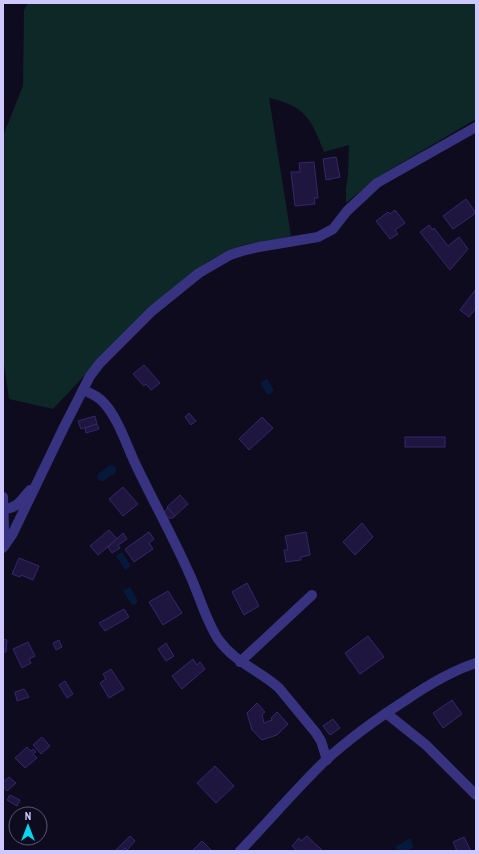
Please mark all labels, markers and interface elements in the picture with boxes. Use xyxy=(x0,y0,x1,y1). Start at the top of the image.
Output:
north arrow xyxy=(8,806,48,846)
text: N xyxy=(25,809,31,823)

